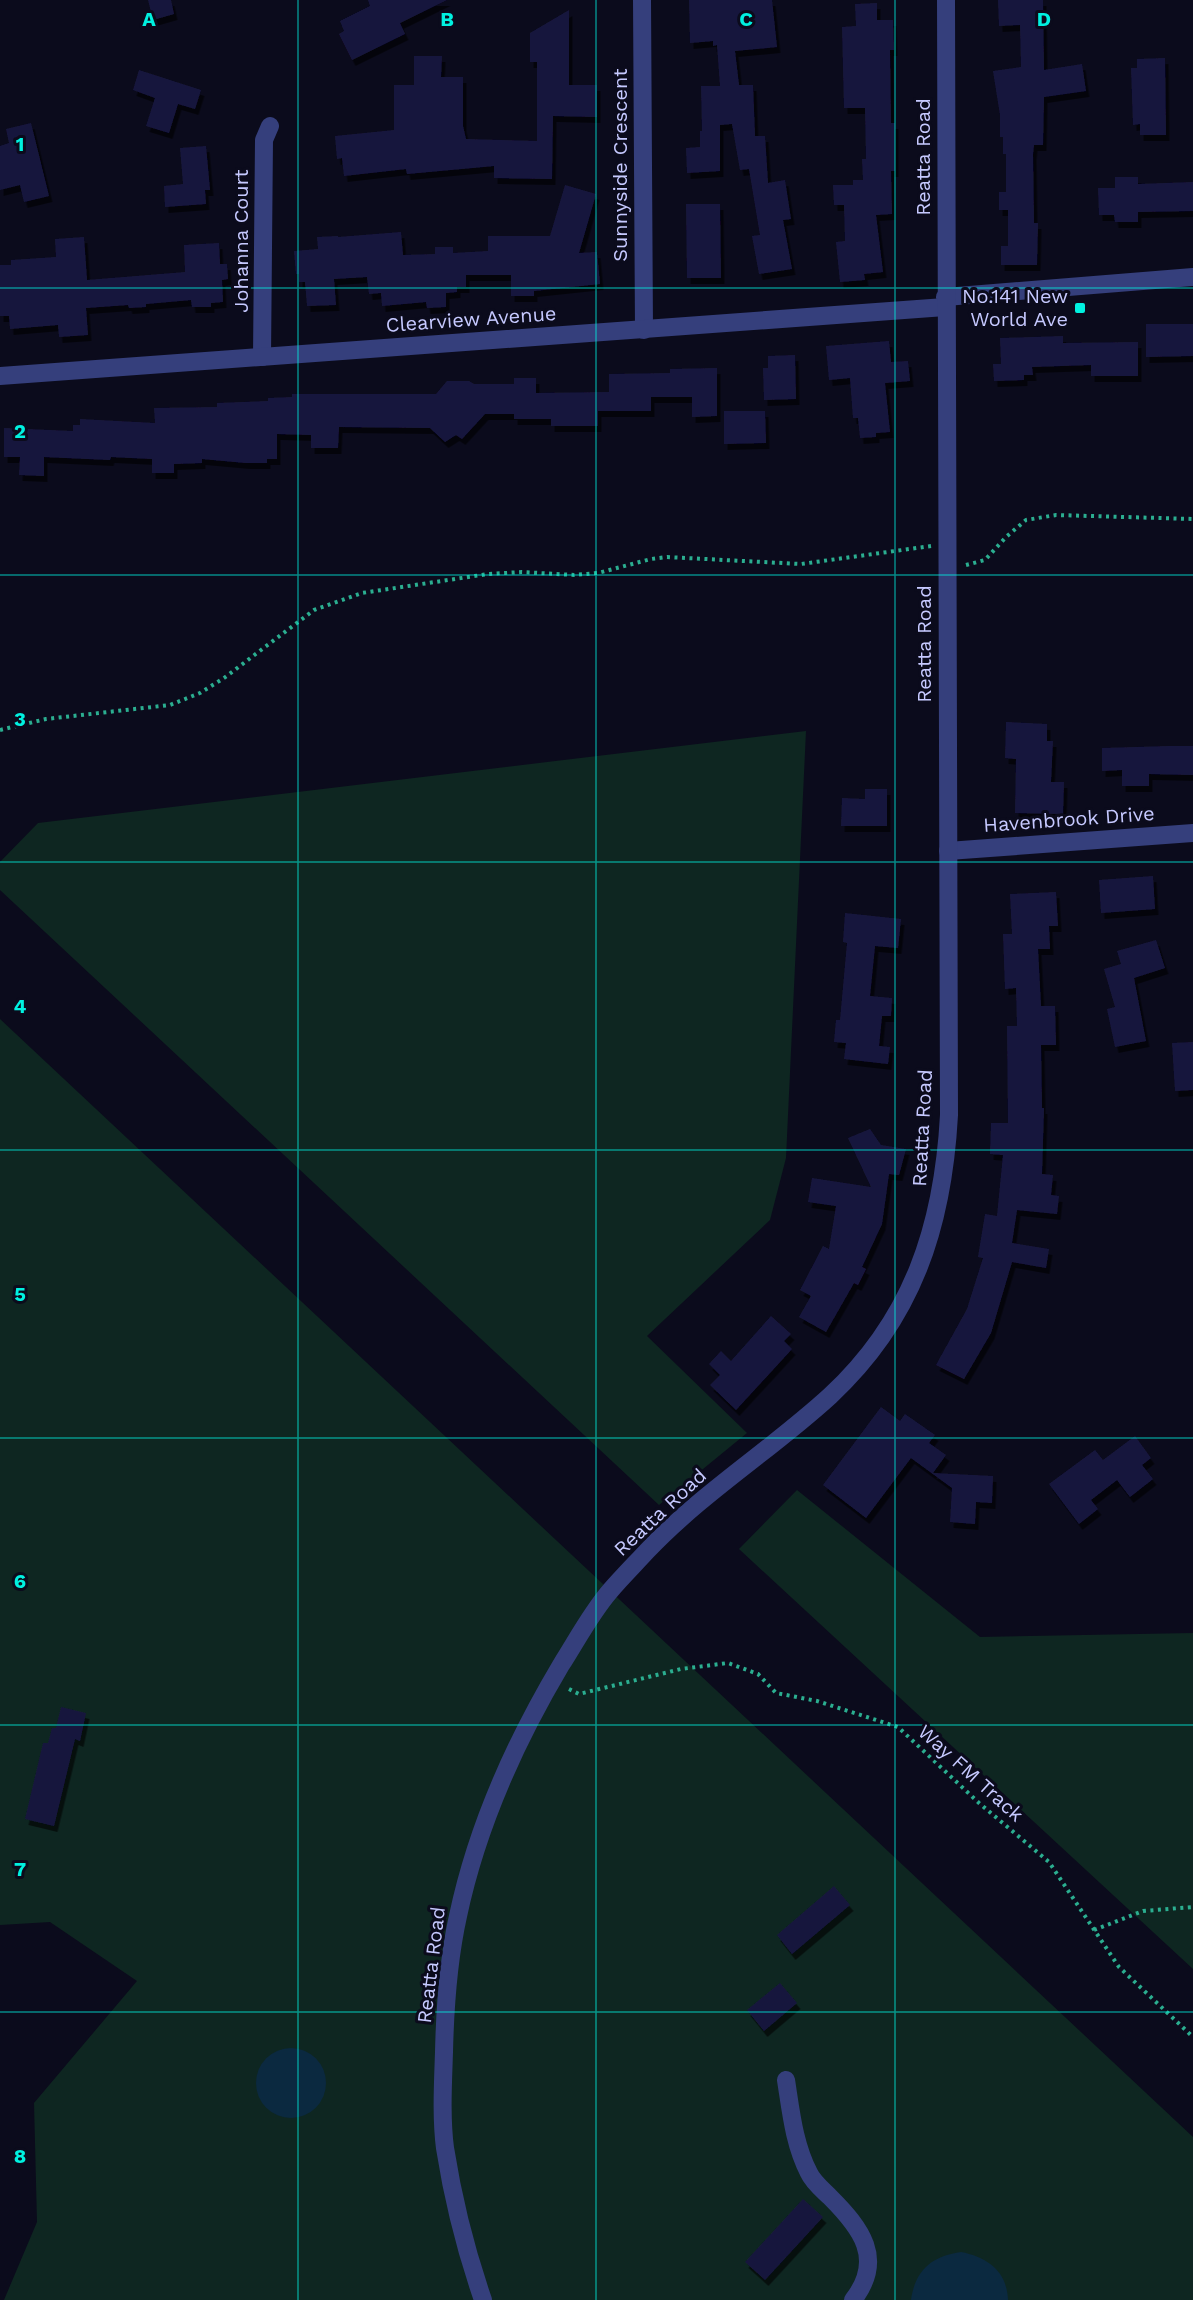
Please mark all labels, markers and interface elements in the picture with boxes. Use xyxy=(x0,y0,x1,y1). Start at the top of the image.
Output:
text: A xyxy=(142,7,156,31)
text: B xyxy=(440,7,454,31)
text: C xyxy=(739,7,753,31)
text: D xyxy=(1037,7,1051,31)
street label: Sunnyside Crescent xyxy=(608,68,632,262)
street label: Reatta Road xyxy=(911,98,935,216)
text: 1 xyxy=(16,132,24,156)
street label: Johanna Court xyxy=(229,169,253,313)
place label: No.141 New World Ave xyxy=(962,284,1068,331)
street label: Clearview Avenue xyxy=(385,301,557,337)
marker: No.141 New World Ave xyxy=(1073,301,1087,315)
text: 2 xyxy=(14,419,26,443)
street label: Reatta Road xyxy=(912,585,936,703)
text: 3 xyxy=(14,707,26,731)
street label: Havenbrook Drive xyxy=(983,801,1155,837)
text: 4 xyxy=(14,994,27,1018)
street label: Reatta Road xyxy=(907,1069,937,1187)
text: 5 xyxy=(14,1282,26,1306)
street label: Reatta Road xyxy=(609,1463,711,1561)
text: 6 xyxy=(14,1569,26,1593)
street label: Way FM Track xyxy=(913,1719,1029,1827)
text: 7 xyxy=(14,1857,26,1881)
street label: Reatta Road xyxy=(412,1905,450,2025)
text: 8 xyxy=(14,2144,26,2168)

